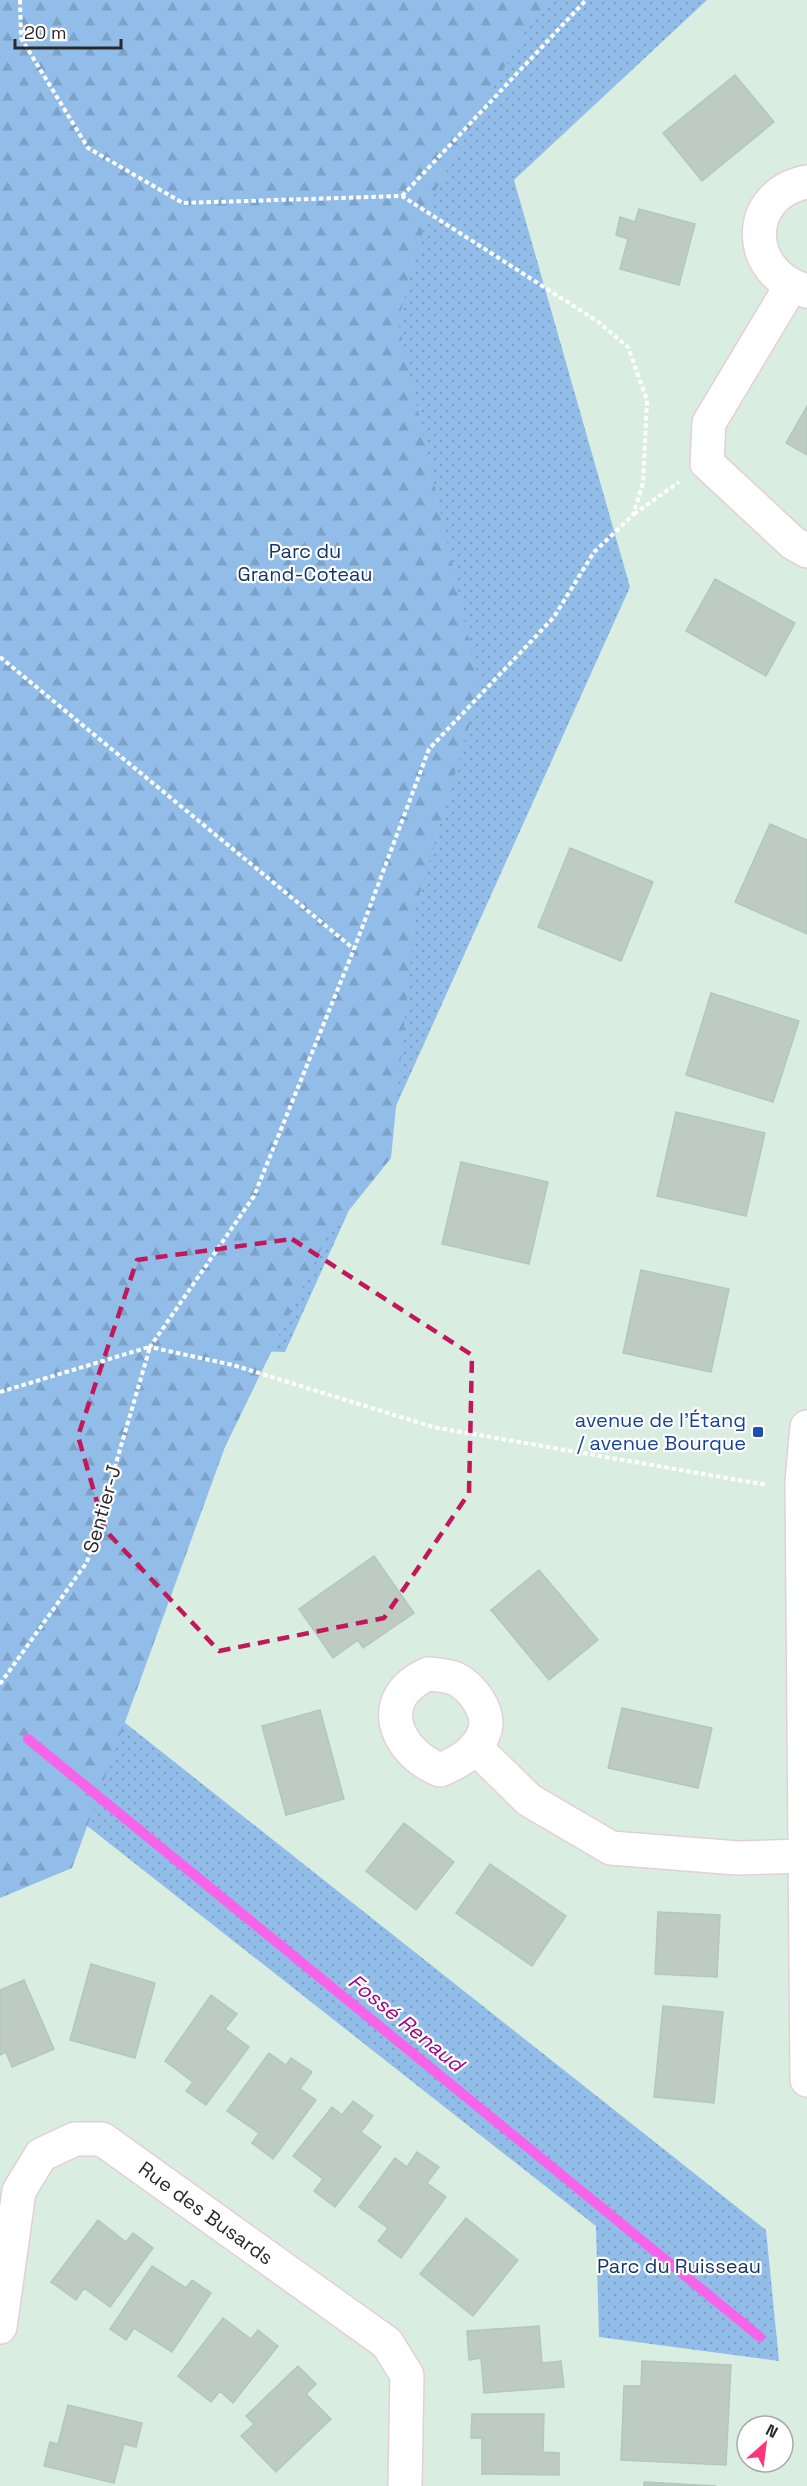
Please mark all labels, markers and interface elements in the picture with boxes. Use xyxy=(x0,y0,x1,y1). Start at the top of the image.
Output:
scale bar xyxy=(15,12,122,50)
text: 20 m xyxy=(24,21,67,44)
park label: Parc du Grand-Coteau xyxy=(237,538,373,587)
place label: avenue de l'Étang / avenue Bourque xyxy=(575,1407,746,1456)
marker: avenue de l'Étang / avenue Bourque xyxy=(751,1425,765,1439)
street label: Sentier-J xyxy=(77,1462,127,1556)
water label: Fossé Renaud xyxy=(343,1968,471,2079)
street label: Rue des Busards xyxy=(134,2155,278,2271)
park label: Parc du Ruisseau xyxy=(597,2253,761,2279)
north arrow xyxy=(735,2414,795,2474)
text: N xyxy=(762,2419,781,2443)

